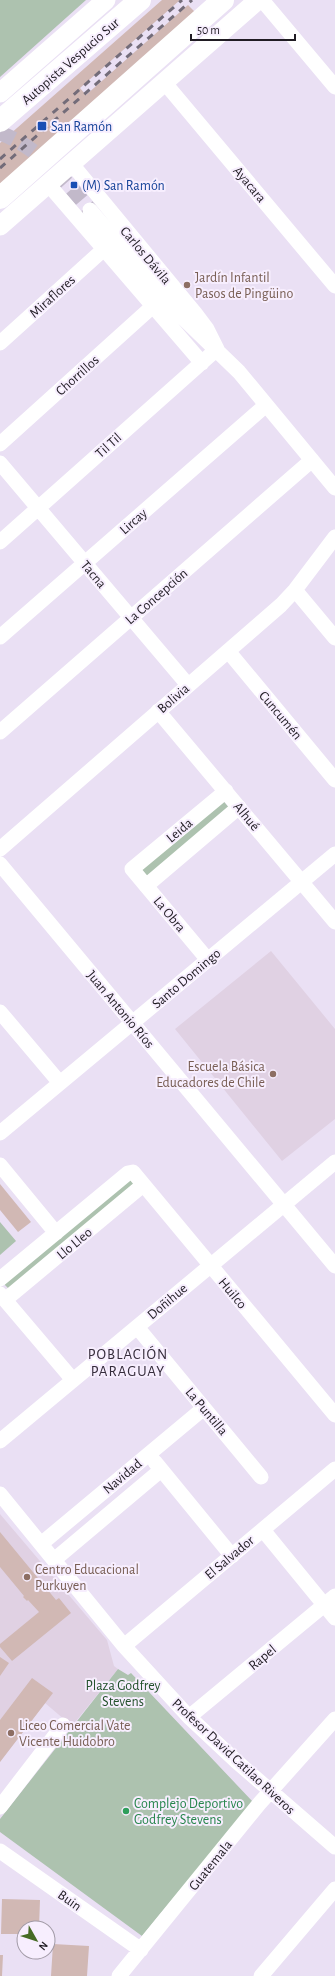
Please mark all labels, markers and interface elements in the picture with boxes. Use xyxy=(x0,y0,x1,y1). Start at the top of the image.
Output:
street label: Autopista Vespucio Sur xyxy=(19,15,123,108)
scale bar xyxy=(191,16,295,42)
text: 50 m xyxy=(197,24,220,36)
marker: San Ramón xyxy=(36,120,48,132)
place label: San Ramón xyxy=(51,120,112,134)
street label: Ayacara xyxy=(230,164,269,206)
place label: (M) San Ramón xyxy=(82,179,165,193)
marker: (M) San Ramón xyxy=(69,180,79,190)
street label: Carlos Dávila xyxy=(117,224,174,288)
place label: Jardín Infantil Pasos de Pingüino xyxy=(195,271,293,301)
street label: Miraflores xyxy=(27,273,78,321)
marker: Jardín Infantil Pasos de Pingüino xyxy=(182,280,192,290)
street label: Chorrillos xyxy=(53,353,102,399)
street label: Til Til xyxy=(93,431,124,461)
street label: Lircay xyxy=(117,506,150,537)
street label: Tacna xyxy=(78,558,109,592)
street label: La Concepción xyxy=(123,566,190,627)
street label: Bolivia xyxy=(155,681,193,716)
street label: Cuncumén xyxy=(256,689,304,743)
street label: Alhué xyxy=(230,800,262,834)
street label: Leida xyxy=(164,816,196,846)
street label: La Obra xyxy=(151,894,188,935)
street label: Santo Domingo xyxy=(150,946,224,1011)
street label: Juan Antonio Ríos xyxy=(84,968,157,1051)
place label: Escuela Básica Educadores de Chile xyxy=(156,1060,266,1090)
marker: Escuela Básica Educadores de Chile xyxy=(268,1069,278,1079)
street label: Llo Lleo xyxy=(54,1225,95,1262)
street label: Huilco xyxy=(215,1275,249,1312)
street label: Doñihue xyxy=(145,1281,190,1322)
district label: POBLACIÓN PARAGUAY xyxy=(88,1345,168,1379)
street label: La Puntilla xyxy=(183,1385,230,1438)
street label: Navidad xyxy=(101,1457,145,1497)
street label: El Salvador xyxy=(202,1533,257,1582)
place label: Centro Educacional Purkuyen xyxy=(35,1563,139,1593)
marker: Centro Educacional Purkuyen xyxy=(22,1572,32,1582)
street label: Rapel xyxy=(246,1642,279,1673)
park label: Plaza Godfrey Stevens xyxy=(85,1679,161,1709)
street label: Profesor David Catilao Riveros xyxy=(169,1696,297,1817)
place label: Liceo Comercial Vate Vicente Huidobro xyxy=(19,1719,130,1749)
marker: Liceo Comercial Vate Vicente Huidobro xyxy=(6,1728,16,1738)
place label: Complejo Deportivo Godfrey Stevens xyxy=(134,1797,243,1827)
marker: Complejo Deportivo Godfrey Stevens xyxy=(121,1806,131,1816)
street label: Guatemala xyxy=(186,1837,235,1893)
street label: Buin xyxy=(55,1888,84,1914)
north arrow xyxy=(16,1920,56,1960)
text: N xyxy=(37,1940,50,1952)

